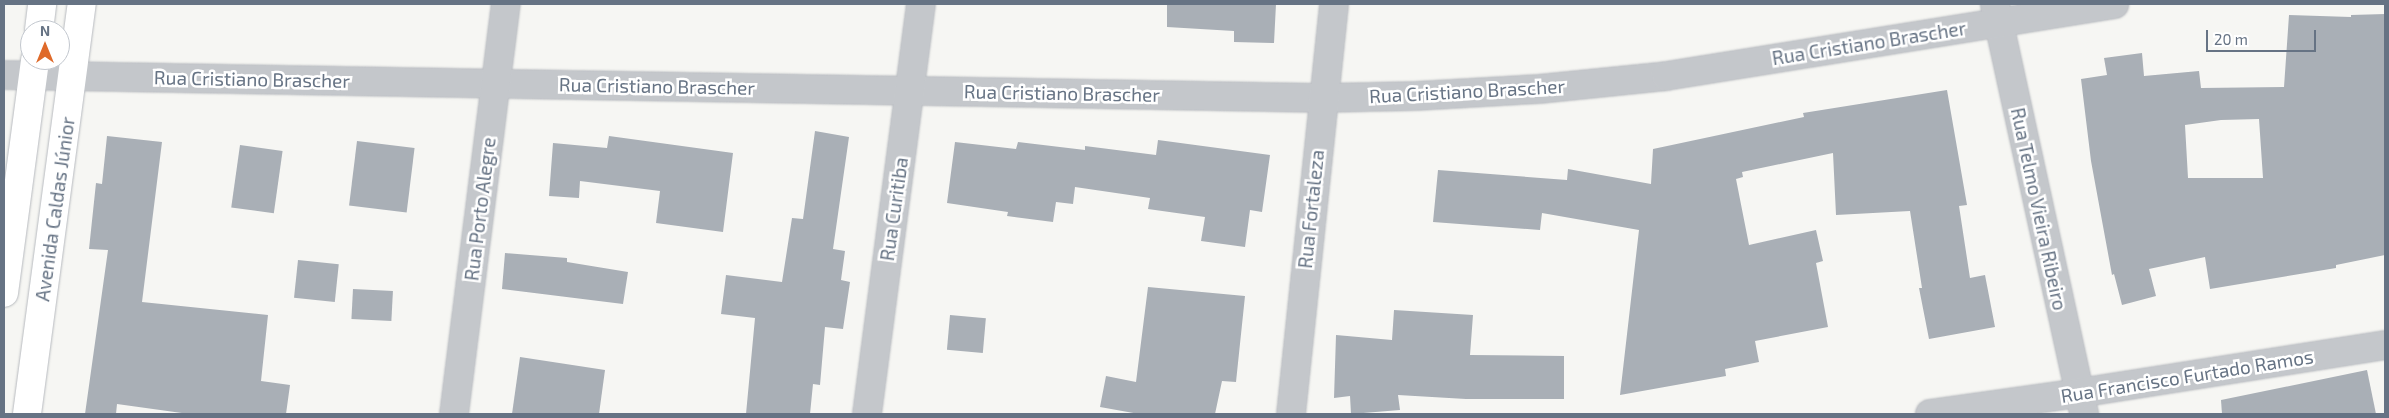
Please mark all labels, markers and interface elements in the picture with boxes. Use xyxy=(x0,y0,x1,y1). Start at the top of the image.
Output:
street label: Rua Cristiano Brascher xyxy=(1770,16,1968,70)
north arrow xyxy=(20,20,70,70)
scale bar xyxy=(2209,20,2319,52)
text: N xyxy=(40,22,50,39)
text: 20 m xyxy=(2214,30,2248,48)
street label: Rua Cristiano Brascher xyxy=(154,66,350,92)
street label: Rua Cristiano Brascher xyxy=(559,73,755,99)
street label: Rua Cristiano Brascher xyxy=(1368,74,1566,108)
street label: Rua Cristiano Brascher xyxy=(964,80,1160,106)
street label: Rua Telmo Vieira Ribeiro xyxy=(2006,105,2072,313)
street label: Avenida Caldas Júnior xyxy=(31,115,79,303)
street label: Rua Porto Alegre xyxy=(460,136,500,282)
street label: Rua Fortaleza xyxy=(1293,149,1329,269)
street label: Rua Curitiba xyxy=(875,156,913,262)
street label: Rua Francisco Furtado Ramos xyxy=(2059,345,2315,407)

